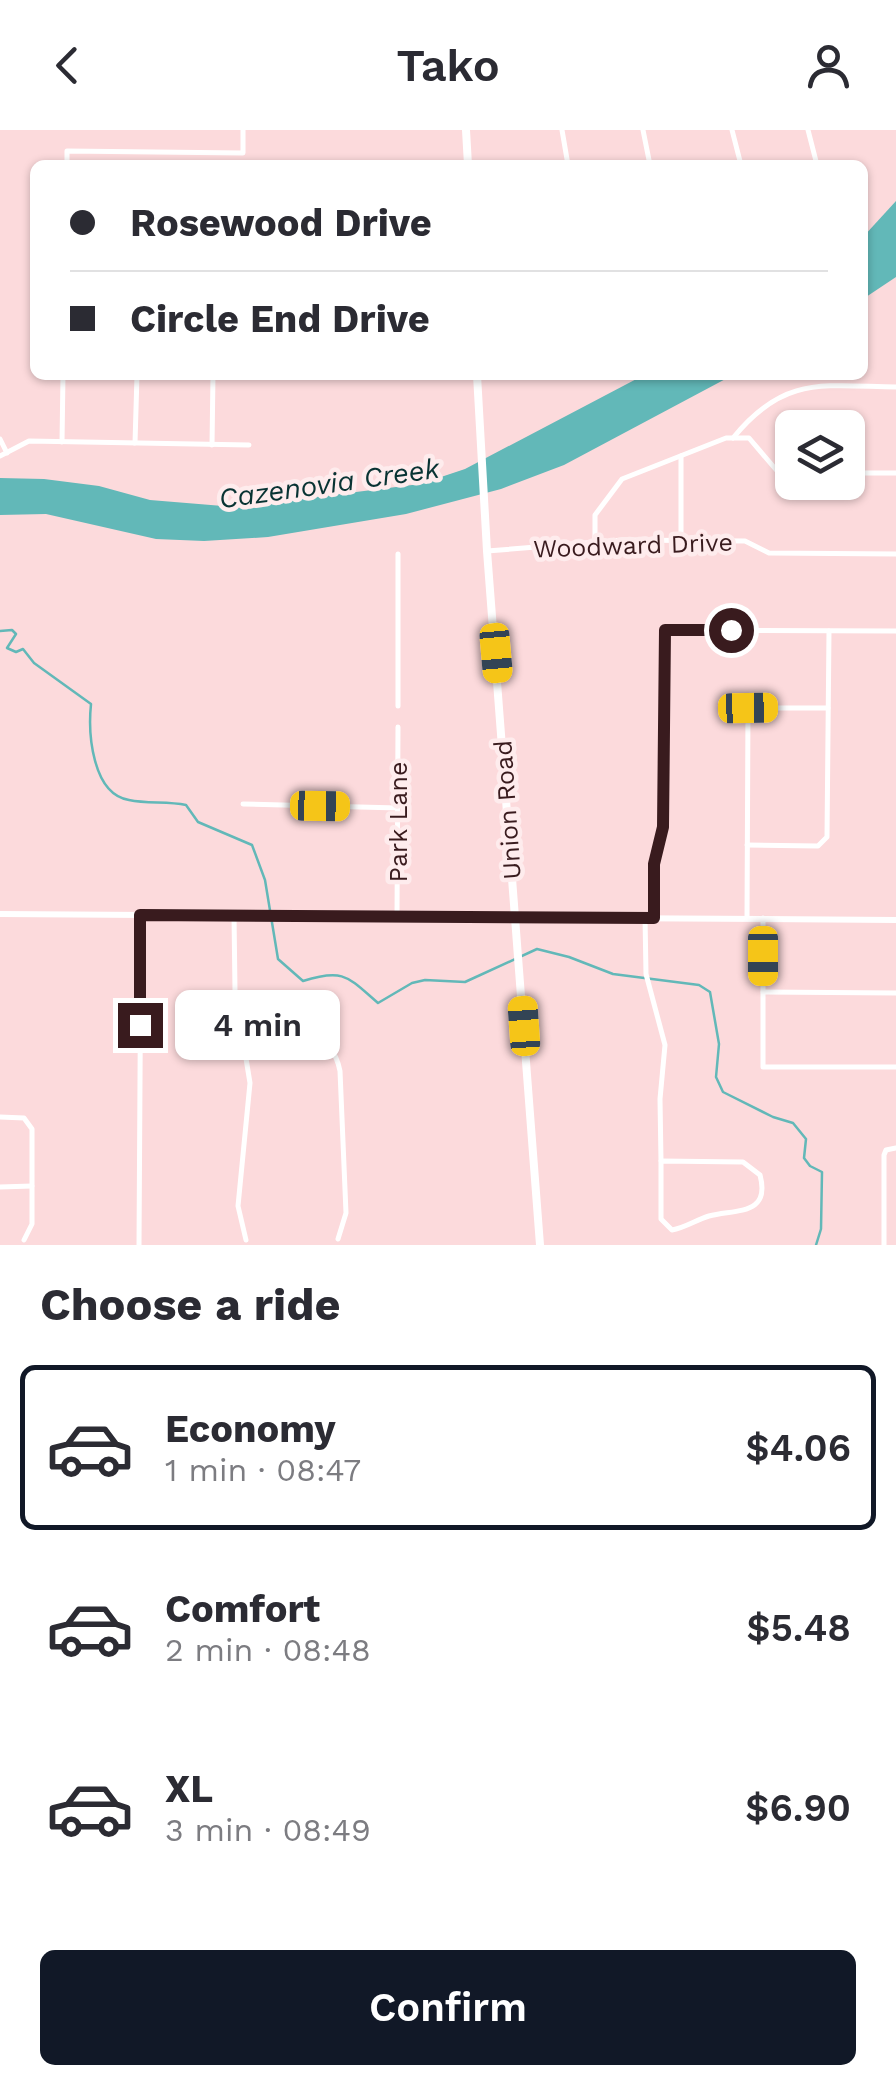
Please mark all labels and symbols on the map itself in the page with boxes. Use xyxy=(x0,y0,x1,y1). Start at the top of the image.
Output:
water label: Cazenovia Creek xyxy=(217,452,442,515)
street label: Woodward Drive xyxy=(533,528,733,563)
route start xyxy=(709,608,754,653)
car xyxy=(478,622,514,684)
car xyxy=(718,692,778,724)
street label: Union Road xyxy=(488,739,527,881)
street label: Park Lane xyxy=(384,762,413,882)
car xyxy=(290,790,350,822)
car xyxy=(748,926,778,986)
callout: 4 min xyxy=(175,990,340,1060)
car xyxy=(507,995,541,1057)
route end xyxy=(118,1003,163,1048)

